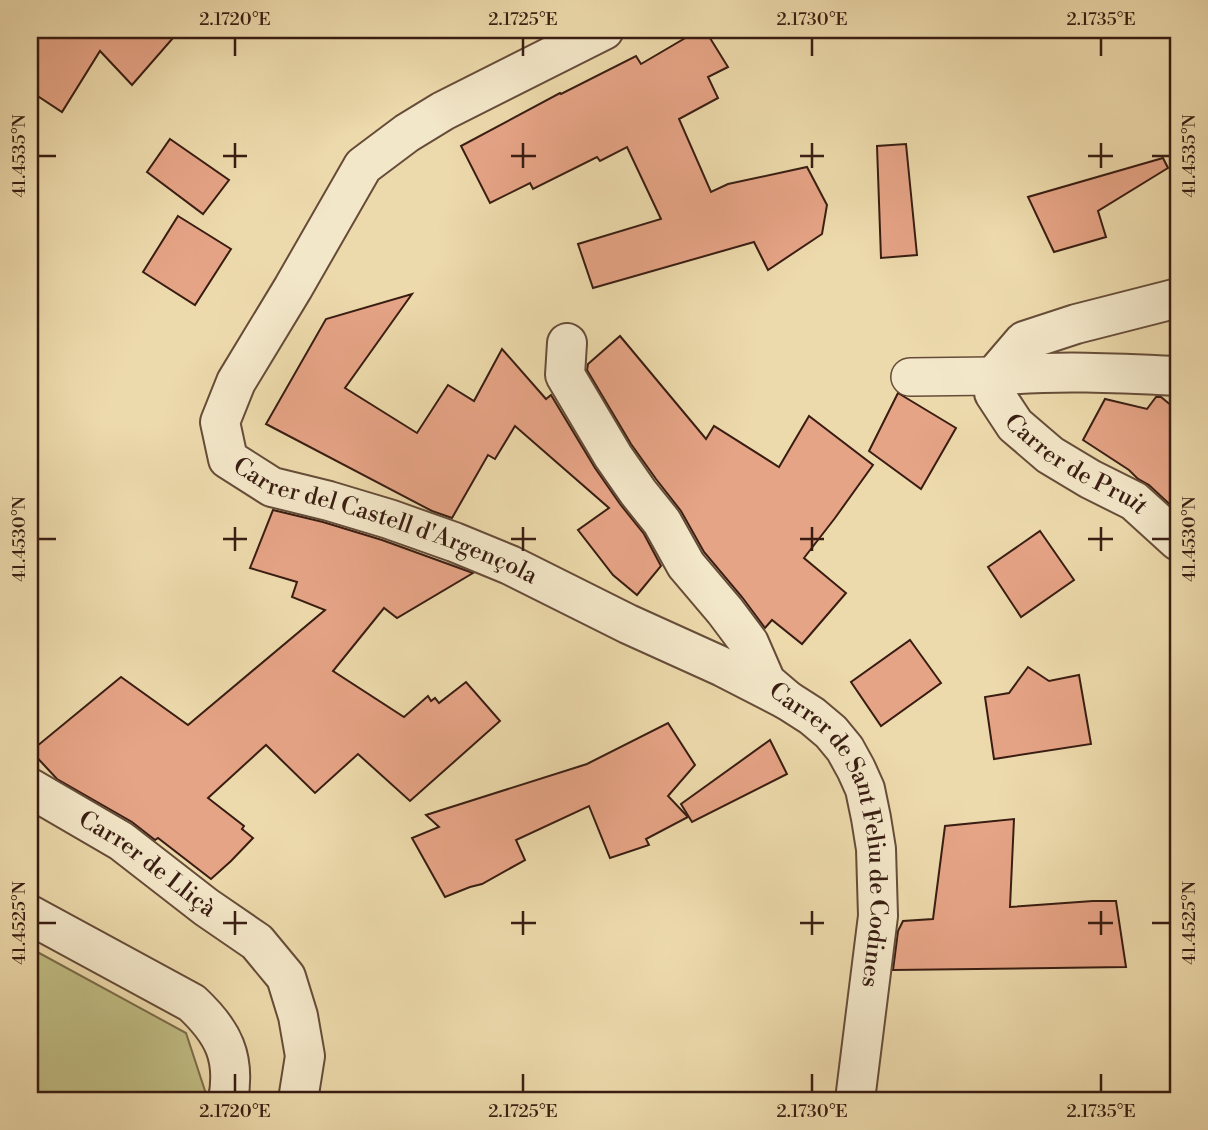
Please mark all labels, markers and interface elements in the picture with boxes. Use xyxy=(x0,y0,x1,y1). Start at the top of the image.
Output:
text: 2.1720°E xyxy=(199,8,271,31)
text: 2.1725°E xyxy=(488,8,558,31)
text: 2.1730°E xyxy=(776,8,848,31)
text: 2.1735°E xyxy=(1066,8,1136,31)
text: 41.4535°N xyxy=(8,114,31,198)
text: 41.4535°N xyxy=(1178,114,1201,198)
street label: Carrer de Pruit xyxy=(997,409,1154,521)
street label: Carrer del Castell d'Argençola xyxy=(227,451,543,592)
text: 41.4530°N xyxy=(8,496,31,582)
text: 41.4530°N xyxy=(1178,496,1201,582)
street label: Carrer de Sant Feliu de Codines xyxy=(762,676,893,989)
street label: Carrer de Lliçà xyxy=(73,804,222,925)
text: 41.4525°N xyxy=(8,881,31,965)
text: 41.4525°N xyxy=(1178,881,1201,965)
text: 2.1720°E xyxy=(199,1100,271,1123)
text: 2.1725°E xyxy=(488,1100,558,1123)
text: 2.1730°E xyxy=(776,1100,848,1123)
text: 2.1735°E xyxy=(1066,1100,1136,1123)

